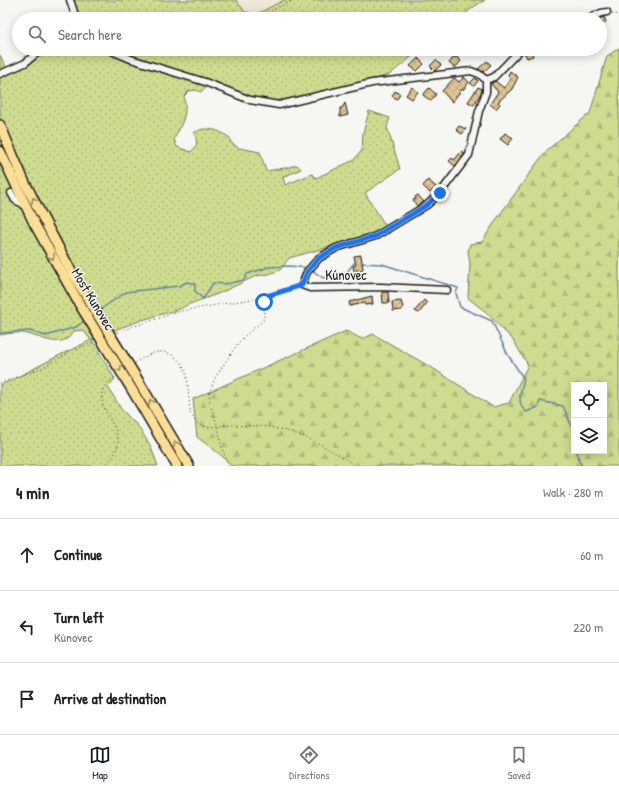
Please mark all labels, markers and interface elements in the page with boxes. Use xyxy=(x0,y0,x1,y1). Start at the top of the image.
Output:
search box xyxy=(12,12,607,56)
icon: search xyxy=(26,23,48,45)
text: Search here xyxy=(58,24,122,45)
route end xyxy=(431,184,449,202)
one-way arrow xyxy=(31,196,38,204)
one-way arrow xyxy=(48,253,55,260)
street label: Most Kunovec xyxy=(68,264,120,334)
street label: Kúnovec xyxy=(325,265,367,284)
route start xyxy=(255,293,273,311)
one-way arrow xyxy=(114,365,122,372)
map controls xyxy=(571,382,607,454)
button: locate xyxy=(571,382,607,418)
one-way arrow xyxy=(149,399,156,406)
button: layers xyxy=(571,418,607,454)
one-way arrow xyxy=(174,441,181,448)
text: 4 min xyxy=(16,481,49,504)
text: Walk · 280 m xyxy=(543,483,603,501)
icon: ahead xyxy=(16,544,38,566)
text: Continue xyxy=(54,544,102,565)
text: 60 m xyxy=(580,546,603,564)
text: Turn left xyxy=(54,607,104,628)
icon: left xyxy=(16,616,38,638)
text: 220 m xyxy=(573,618,603,636)
text: Kúnovec xyxy=(54,628,93,646)
icon: arrive xyxy=(16,688,38,710)
text: Arrive at destination xyxy=(54,688,166,709)
tab: Map xyxy=(89,744,111,782)
tab: Directions xyxy=(289,744,330,782)
tab: Saved xyxy=(508,744,530,782)

